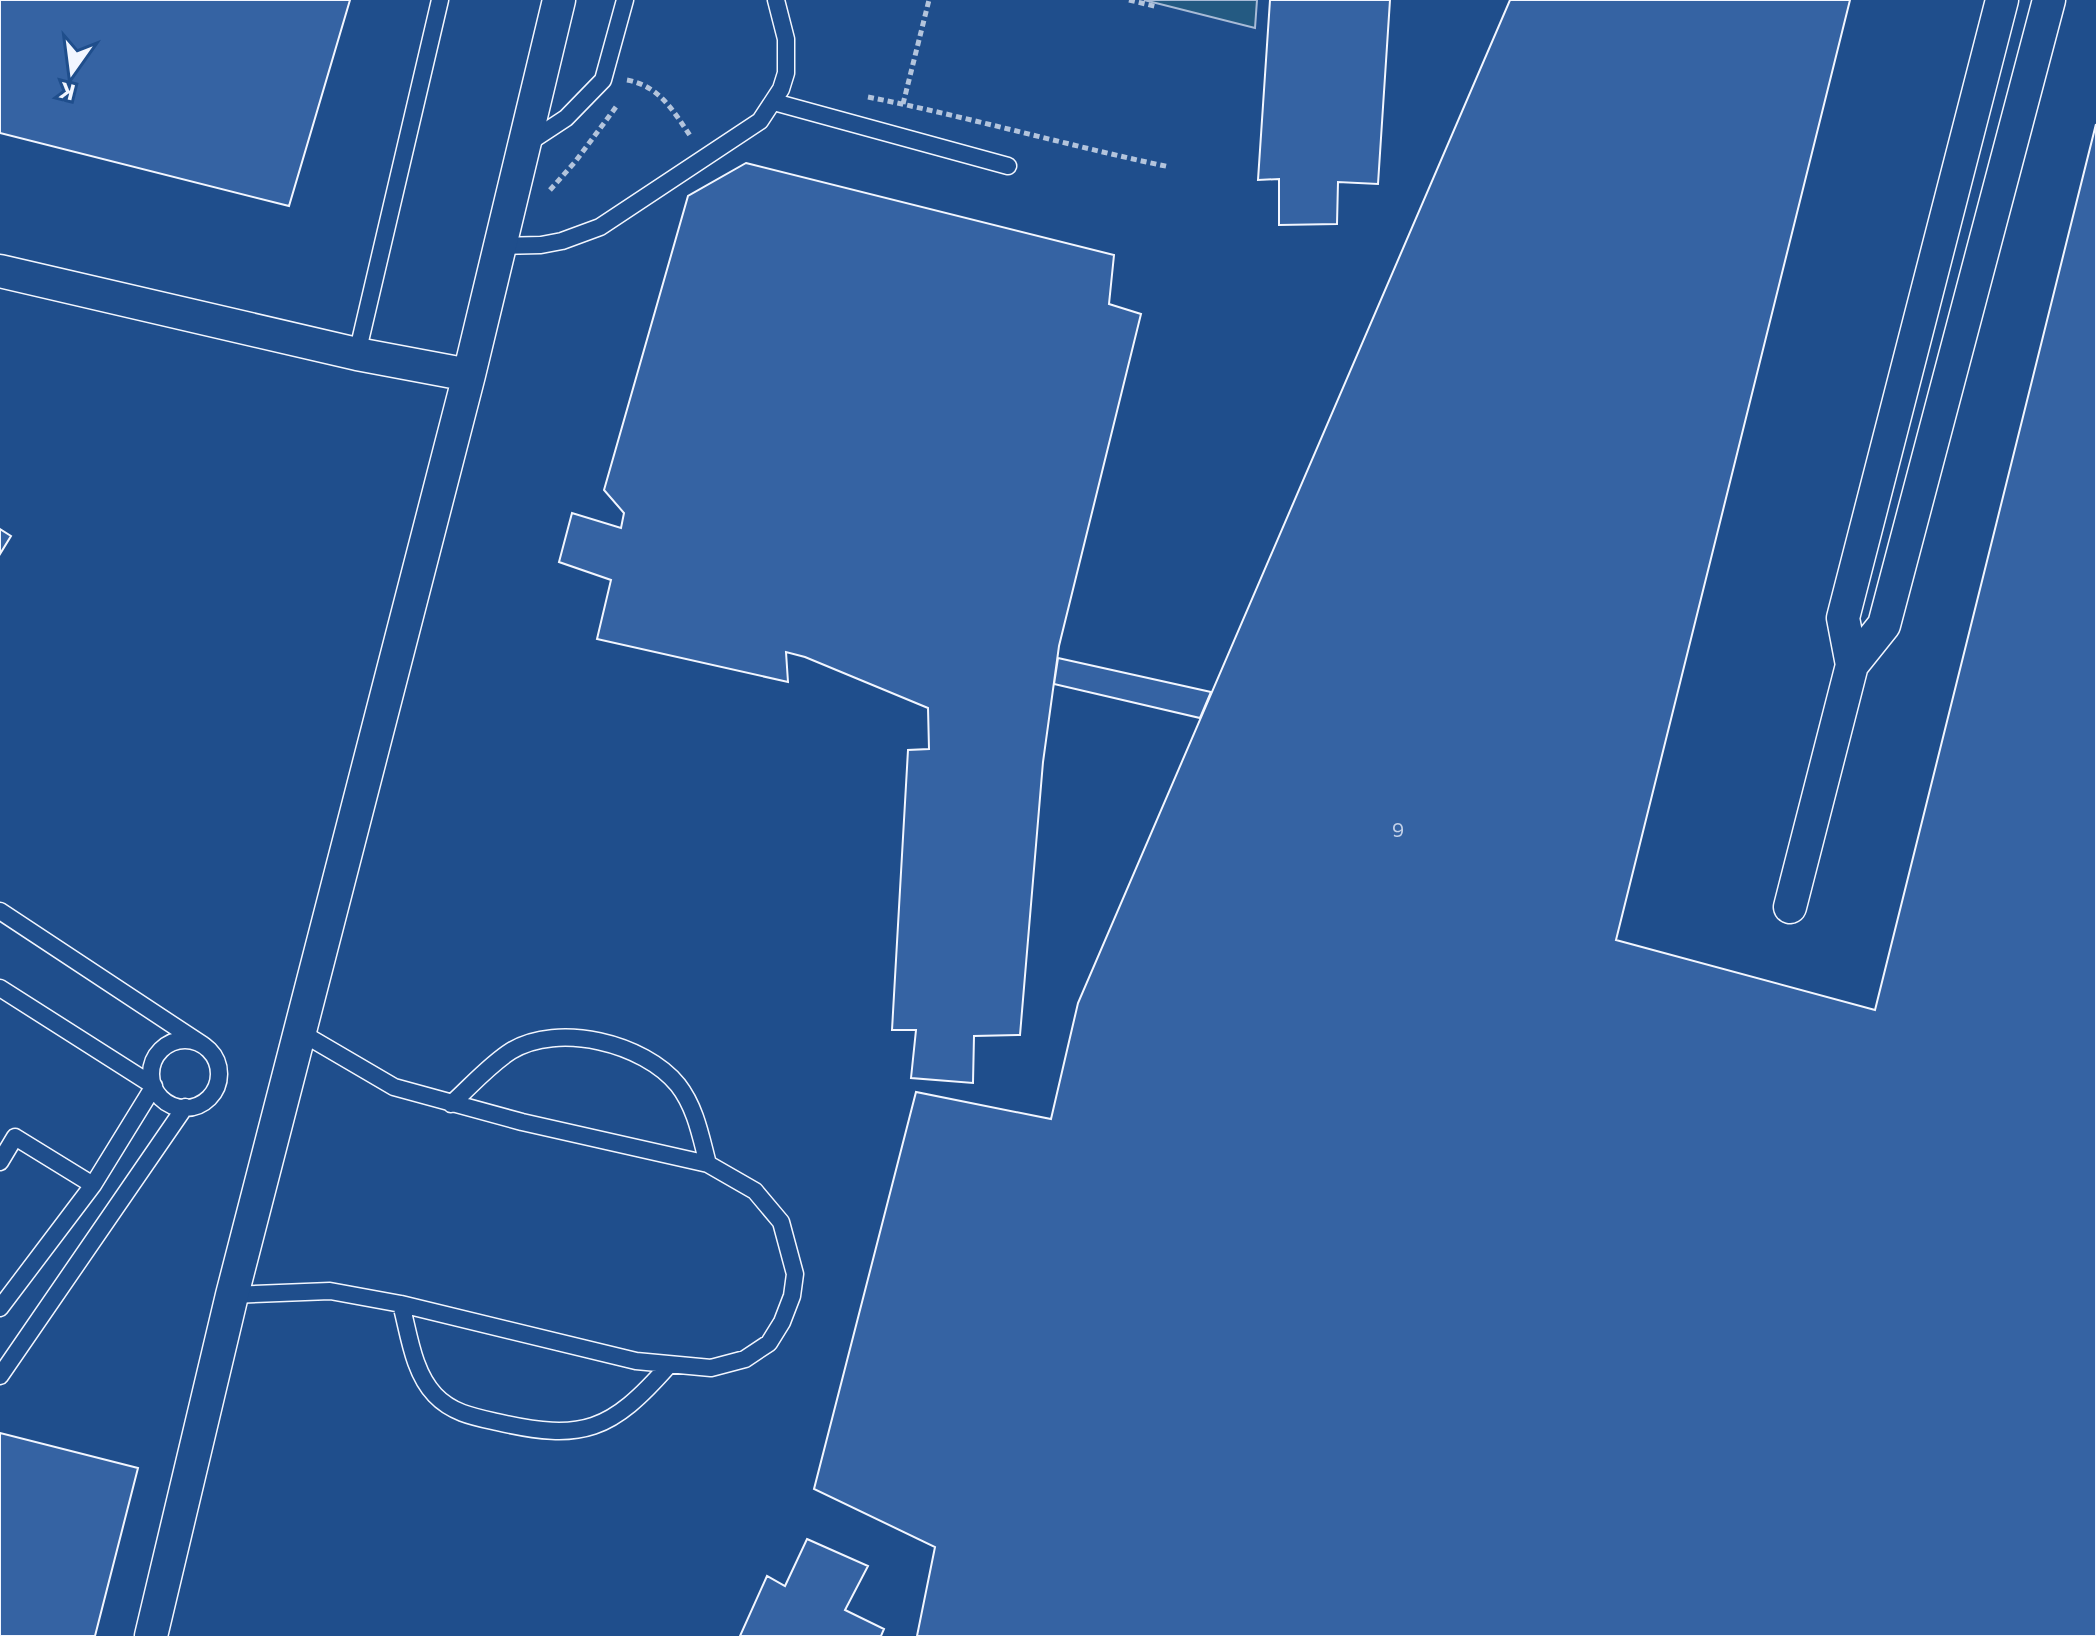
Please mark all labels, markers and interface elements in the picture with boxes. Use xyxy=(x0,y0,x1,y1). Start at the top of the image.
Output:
north arrow xyxy=(32,32,112,112)
text: K xyxy=(56,77,78,107)
house number: 9 xyxy=(1392,817,1404,841)

